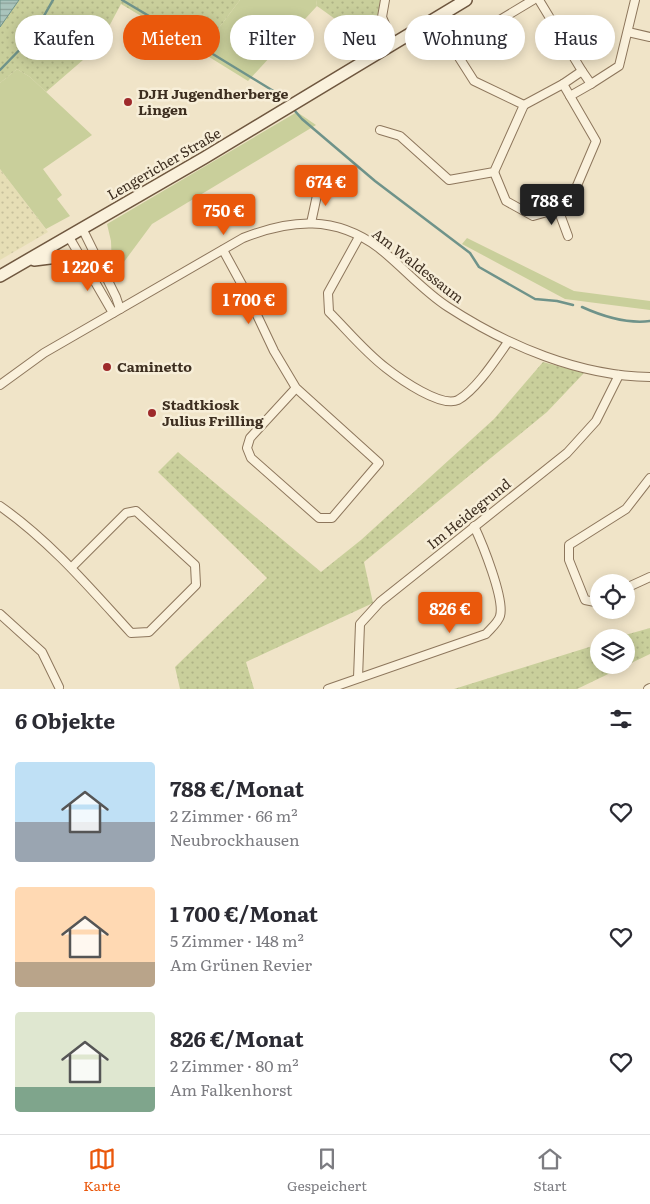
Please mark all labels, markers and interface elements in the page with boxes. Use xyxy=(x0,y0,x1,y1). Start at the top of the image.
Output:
chip: Kaufen xyxy=(15,15,113,60)
chip: Mieten xyxy=(123,15,220,60)
chip: Filter xyxy=(230,15,314,60)
chip: Neu xyxy=(324,15,395,60)
chip: Wohnung xyxy=(405,15,525,60)
chip: Haus xyxy=(535,15,615,60)
place label: DJH Jugendherberge Lingen xyxy=(138,83,288,119)
marker: DJH Jugendherberge Lingen xyxy=(122,96,134,108)
street label: Lengericher Straße xyxy=(103,122,224,204)
pin: 674 € xyxy=(291,164,361,207)
text: 674 € xyxy=(306,169,346,193)
pin: 788 € xyxy=(517,184,587,226)
text: 788 € xyxy=(531,188,573,212)
pin: 750 € xyxy=(189,194,259,236)
text: 750 € xyxy=(203,198,245,222)
street label: Am Waldessaum xyxy=(369,223,469,308)
pin: 1 220 € xyxy=(42,250,134,292)
text: 1 220 € xyxy=(62,254,114,278)
pin: 1 700 € xyxy=(203,282,295,325)
text: 1 700 € xyxy=(223,287,275,311)
place label: Caminetto xyxy=(117,356,192,376)
marker: Caminetto xyxy=(101,361,113,373)
place label: Stadtkiosk Julius Frilling xyxy=(162,394,264,430)
marker: Stadtkiosk Julius Frilling xyxy=(146,407,158,419)
street label: Im Heidegrund xyxy=(422,473,515,553)
map controls xyxy=(590,574,635,674)
button: locate xyxy=(590,574,635,619)
pin: 826 € xyxy=(415,592,485,634)
text: 826 € xyxy=(429,596,471,620)
button: layers xyxy=(590,629,635,674)
text: 6 Objekte xyxy=(15,704,115,735)
icon: filters xyxy=(607,705,635,733)
text: 788 €/Monat xyxy=(170,772,304,803)
icon: home xyxy=(55,782,115,842)
icon: heart xyxy=(607,798,635,826)
text: 2 Zimmer · 66 m² xyxy=(170,803,298,827)
text: Neubrockhausen xyxy=(170,827,300,851)
text: 1 700 €/Monat xyxy=(170,897,318,928)
icon: home xyxy=(55,907,115,967)
icon: heart xyxy=(607,923,635,951)
text: 5 Zimmer · 148 m² xyxy=(170,928,304,952)
text: Am Grünen Revier xyxy=(170,952,312,976)
text: 826 €/Monat xyxy=(170,1022,304,1053)
icon: home xyxy=(55,1032,115,1092)
icon: heart xyxy=(607,1048,635,1076)
text: 2 Zimmer · 80 m² xyxy=(170,1053,299,1077)
text: Am Falkenhorst xyxy=(170,1077,292,1101)
tab: Karte xyxy=(83,1145,120,1195)
tab: Gespeichert xyxy=(287,1145,367,1195)
tab: Start xyxy=(533,1145,567,1195)

